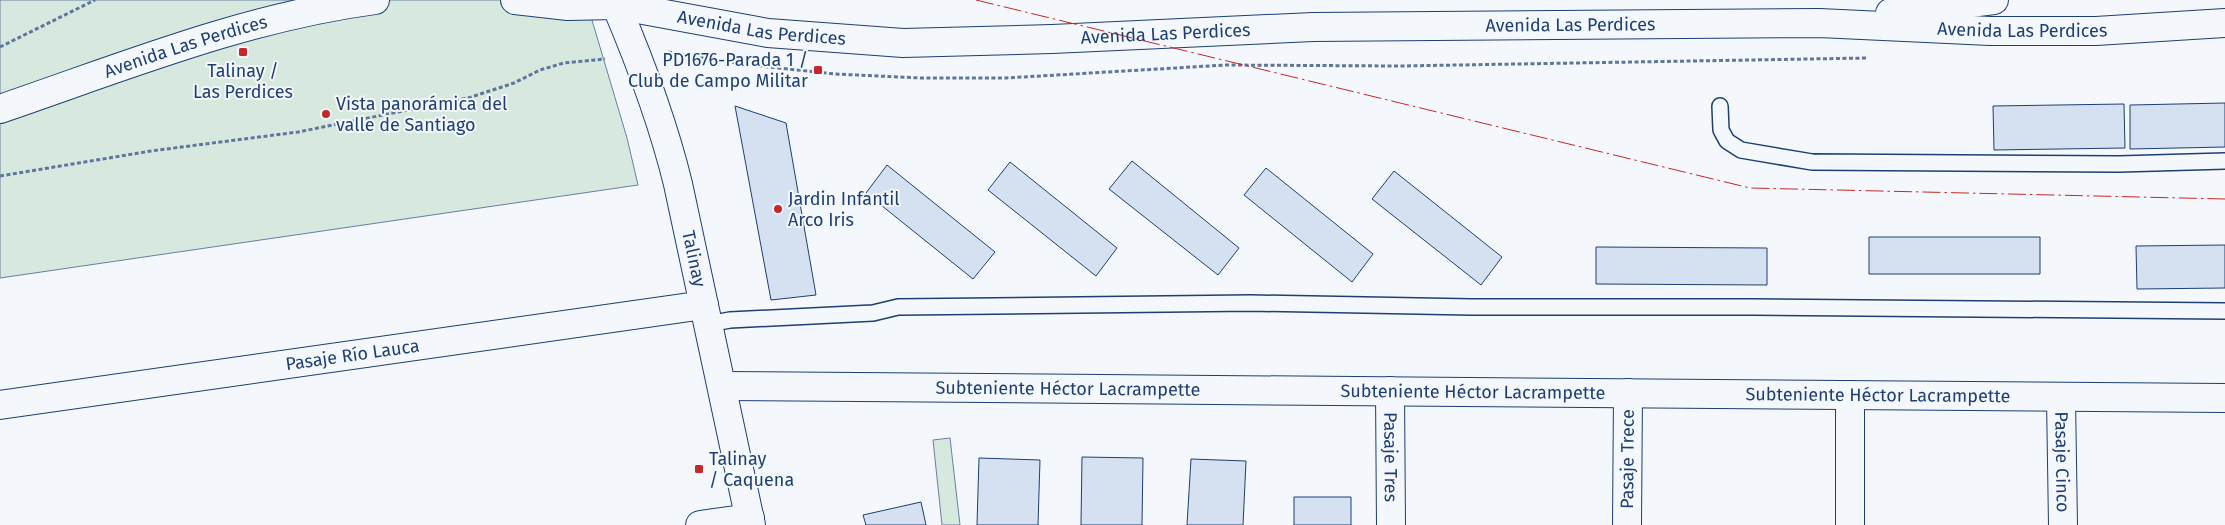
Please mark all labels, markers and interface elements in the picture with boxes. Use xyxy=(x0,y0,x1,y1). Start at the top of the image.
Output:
street label: Avenida Las Perdices xyxy=(676,6,847,50)
street label: Avenida Las Perdices xyxy=(101,11,270,83)
street label: Avenida Las Perdices xyxy=(1485,13,1655,37)
street label: Avenida Las Perdices xyxy=(1937,18,2108,42)
street label: Avenida Las Perdices xyxy=(1080,19,1251,49)
marker: Talinay / Las Perdices xyxy=(237,46,249,58)
place label: PD1676-Parada 1 / Club de Campo Militar xyxy=(628,49,808,92)
place label: Talinay / Las Perdices xyxy=(193,60,293,103)
marker: PD1676-Parada 1 / Club de Campo Militar xyxy=(812,64,824,76)
place label: Vista panorámica del valle de Santiago xyxy=(336,93,507,136)
marker: Vista panorámica del valle de Santiago xyxy=(320,108,332,120)
place label: Jardin Infantil Arco Iris xyxy=(788,188,900,231)
marker: Jardin Infantil Arco Iris xyxy=(772,203,784,215)
street label: Talinay xyxy=(677,228,711,289)
street label: Pasaje Río Lauca xyxy=(284,335,421,375)
street label: Subteniente Héctor Lacrampette xyxy=(935,377,1201,401)
street label: Subteniente Héctor Lacrampette xyxy=(1340,380,1605,404)
street label: Subteniente Héctor Lacrampette xyxy=(1745,383,2010,407)
street label: Pasaje Trece xyxy=(1616,409,1639,509)
street label: Pasaje Cinco xyxy=(2050,411,2074,513)
street label: Pasaje Tres xyxy=(1379,412,1402,502)
place label: Talinay / Caquena xyxy=(709,448,794,491)
marker: Talinay / Caquena xyxy=(693,463,705,475)

